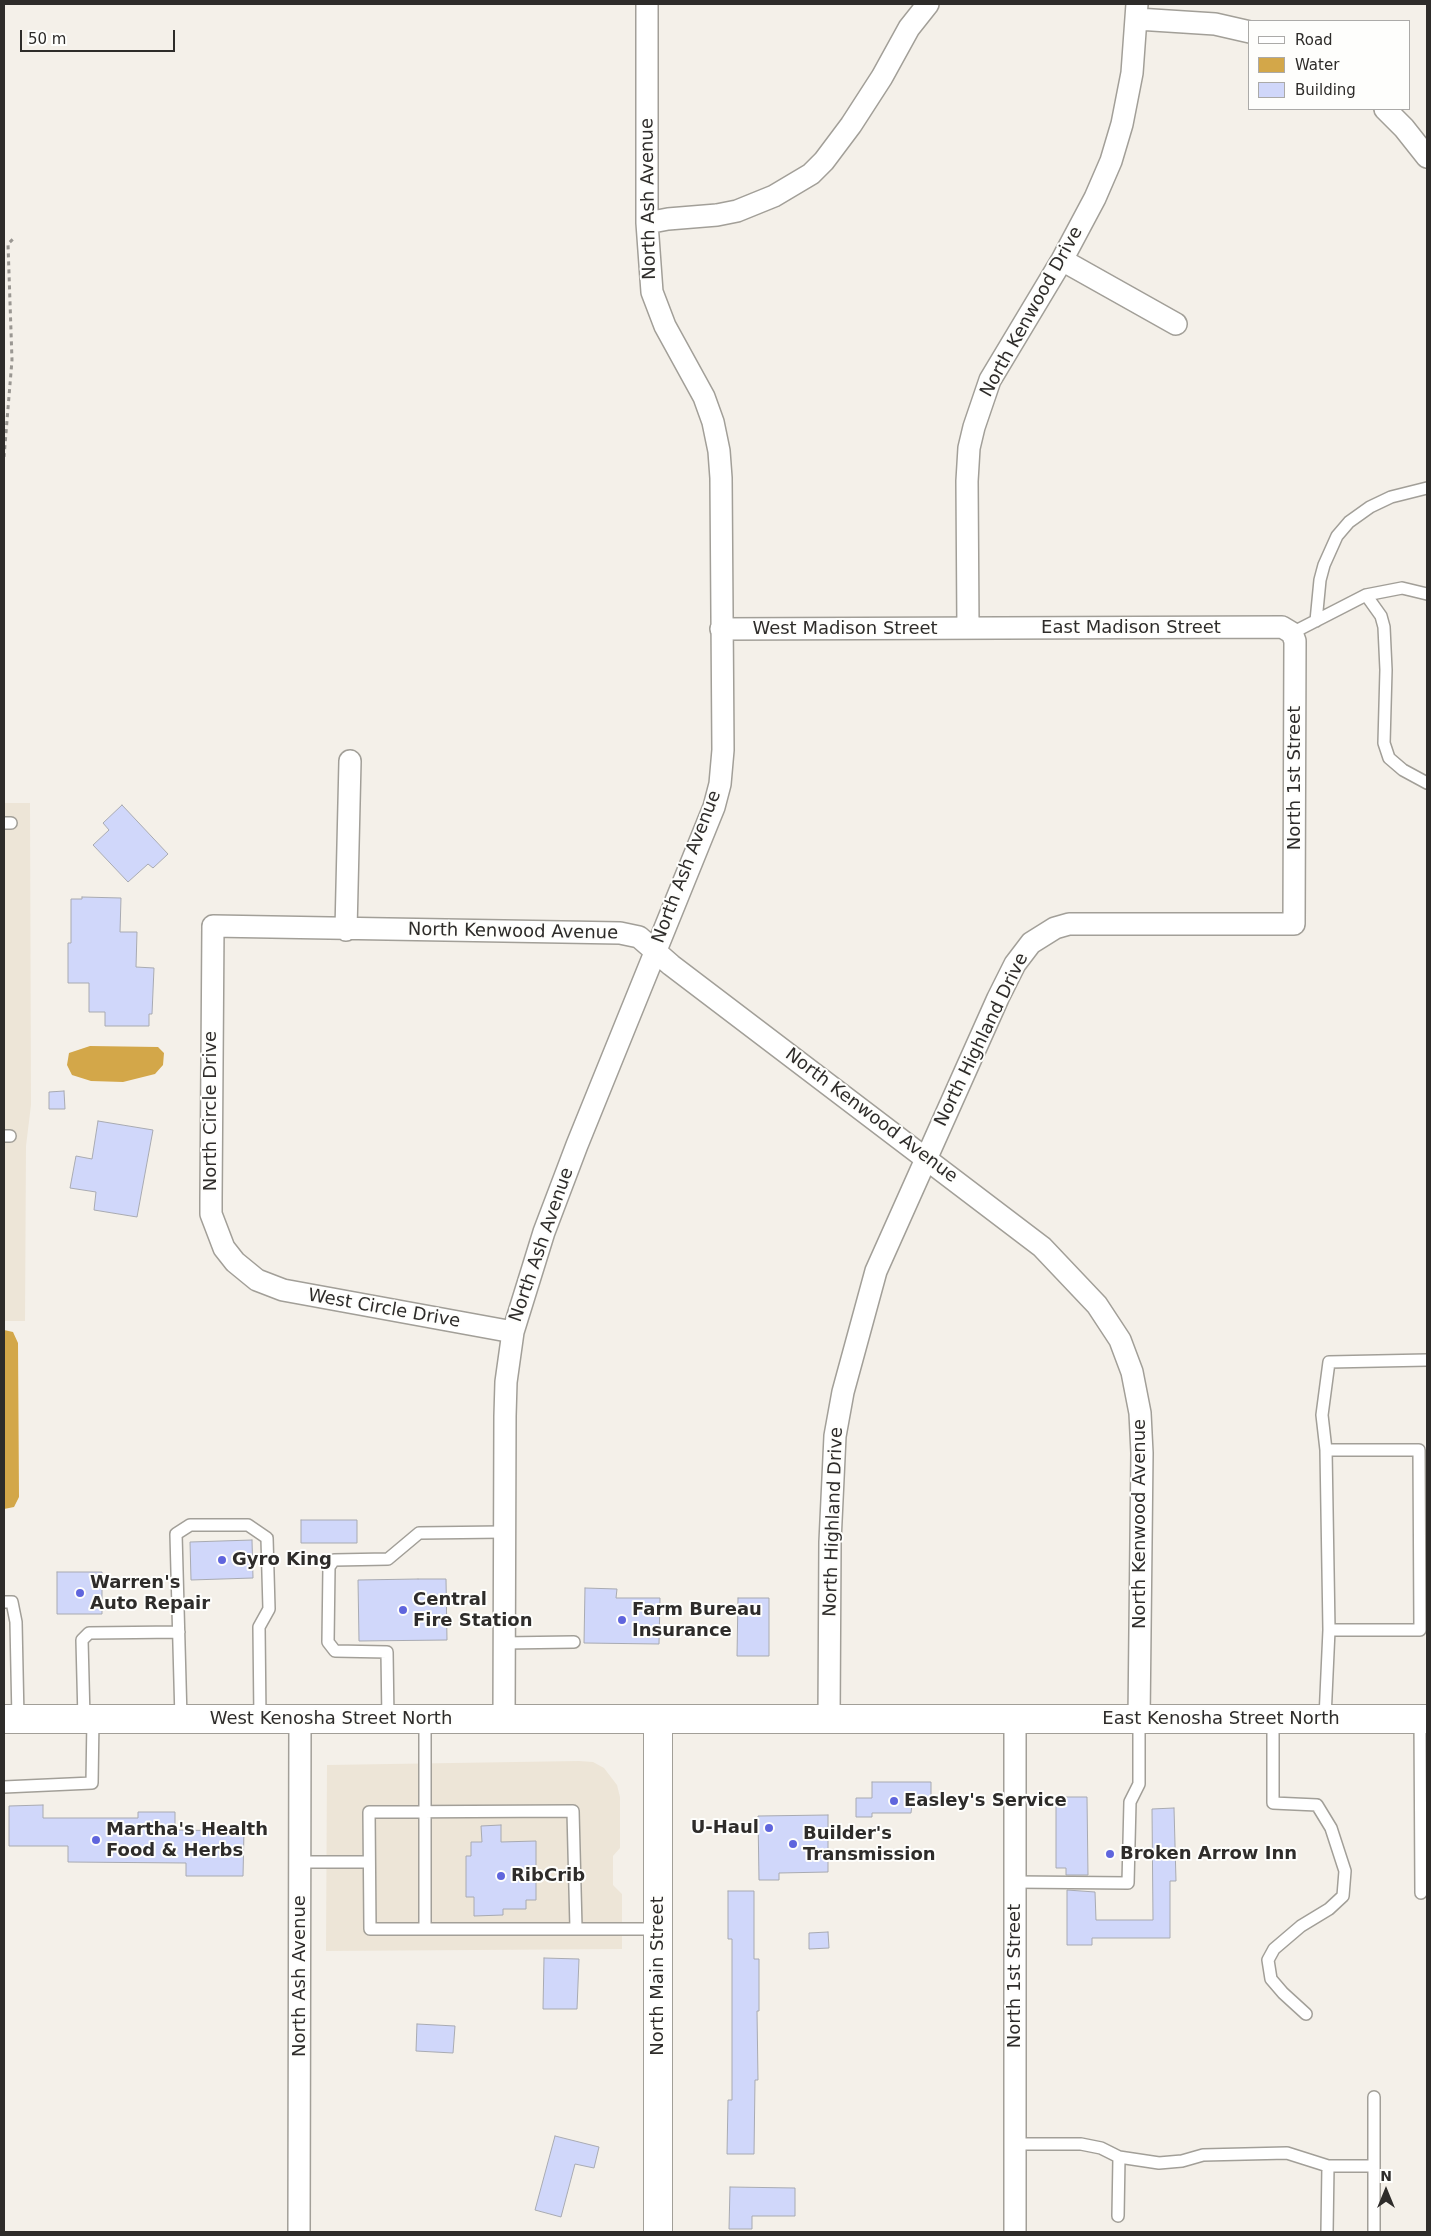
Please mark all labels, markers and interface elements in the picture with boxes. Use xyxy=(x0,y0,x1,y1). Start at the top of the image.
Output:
scale bar xyxy=(22,20,178,52)
legend xyxy=(1248,20,1411,110)
text: 50 m xyxy=(28,30,66,48)
text: Road xyxy=(1295,31,1333,49)
text: Water xyxy=(1295,56,1339,74)
text: Building xyxy=(1295,81,1356,99)
street label: North Ash Avenue xyxy=(637,118,661,280)
street label: North Kenwood Drive xyxy=(976,223,1088,401)
street label: East Madison Street xyxy=(1041,617,1221,639)
street label: West Madison Street xyxy=(752,618,938,640)
street label: North 1st Street xyxy=(1284,706,1306,850)
street label: North Ash Avenue xyxy=(648,788,726,946)
street label: North Kenwood Avenue xyxy=(408,919,618,945)
street label: North Highland Drive xyxy=(931,950,1033,1130)
street label: North Circle Drive xyxy=(200,1031,222,1191)
street label: North Kenwood Avenue xyxy=(781,1044,961,1188)
street label: North Ash Avenue xyxy=(505,1165,579,1325)
street label: West Circle Drive xyxy=(306,1285,462,1333)
street label: North Kenwood Avenue xyxy=(1129,1419,1151,1629)
street label: North Highland Drive xyxy=(820,1427,848,1617)
place label: Gyro King xyxy=(232,1549,332,1571)
marker: Gyro King xyxy=(216,1554,228,1566)
place label: Warren's Auto Repair xyxy=(90,1572,210,1615)
marker: Warren's Auto Repair xyxy=(74,1587,86,1599)
place label: Central Fire Station xyxy=(413,1589,532,1632)
place label: Farm Bureau Insurance xyxy=(632,1599,762,1642)
marker: Central Fire Station xyxy=(397,1604,409,1616)
marker: Farm Bureau Insurance xyxy=(616,1614,628,1626)
street label: West Kenosha Street North xyxy=(210,1708,452,1730)
street label: East Kenosha Street North xyxy=(1102,1708,1340,1730)
place label: Easley's Service xyxy=(904,1790,1067,1812)
marker: Easley's Service xyxy=(888,1795,900,1807)
place label: U-Haul xyxy=(691,1817,759,1839)
place label: Martha's Health Food & Herbs xyxy=(106,1819,268,1862)
marker: U-Haul xyxy=(763,1822,775,1834)
place label: Builder's Transmission xyxy=(803,1823,936,1866)
marker: Martha's Health Food & Herbs xyxy=(90,1834,102,1846)
marker: Builder's Transmission xyxy=(787,1838,799,1850)
place label: Broken Arrow Inn xyxy=(1120,1843,1297,1865)
marker: Broken Arrow Inn xyxy=(1104,1848,1116,1860)
place label: RibCrib xyxy=(511,1865,585,1887)
marker: RibCrib xyxy=(495,1870,507,1882)
street label: North Ash Avenue xyxy=(289,1895,311,2057)
street label: North Main Street xyxy=(647,1896,669,2056)
street label: North 1st Street xyxy=(1004,1904,1026,2048)
north arrow xyxy=(1361,2166,1411,2216)
text: N xyxy=(1380,2168,1392,2184)

